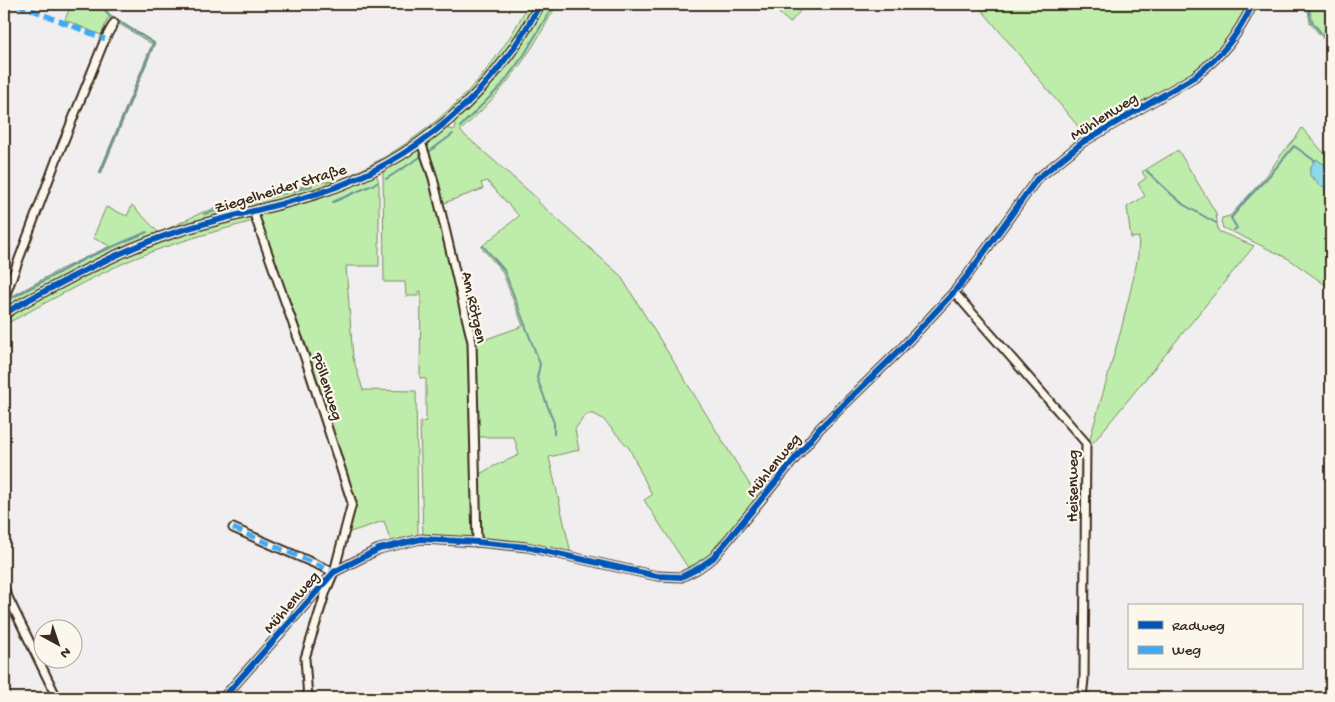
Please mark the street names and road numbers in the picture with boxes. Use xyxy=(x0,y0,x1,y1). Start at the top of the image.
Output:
street label: Mühlenweg xyxy=(1067,90,1142,146)
street label: Ziegelheider Straße xyxy=(213,161,350,219)
street label: Am Rötgen xyxy=(456,270,490,346)
street label: Pöllenweg xyxy=(306,350,345,423)
street label: Mühlenweg xyxy=(743,431,806,502)
street label: Heisenweg xyxy=(1065,450,1084,522)
street label: Mühlenweg xyxy=(260,568,325,638)

